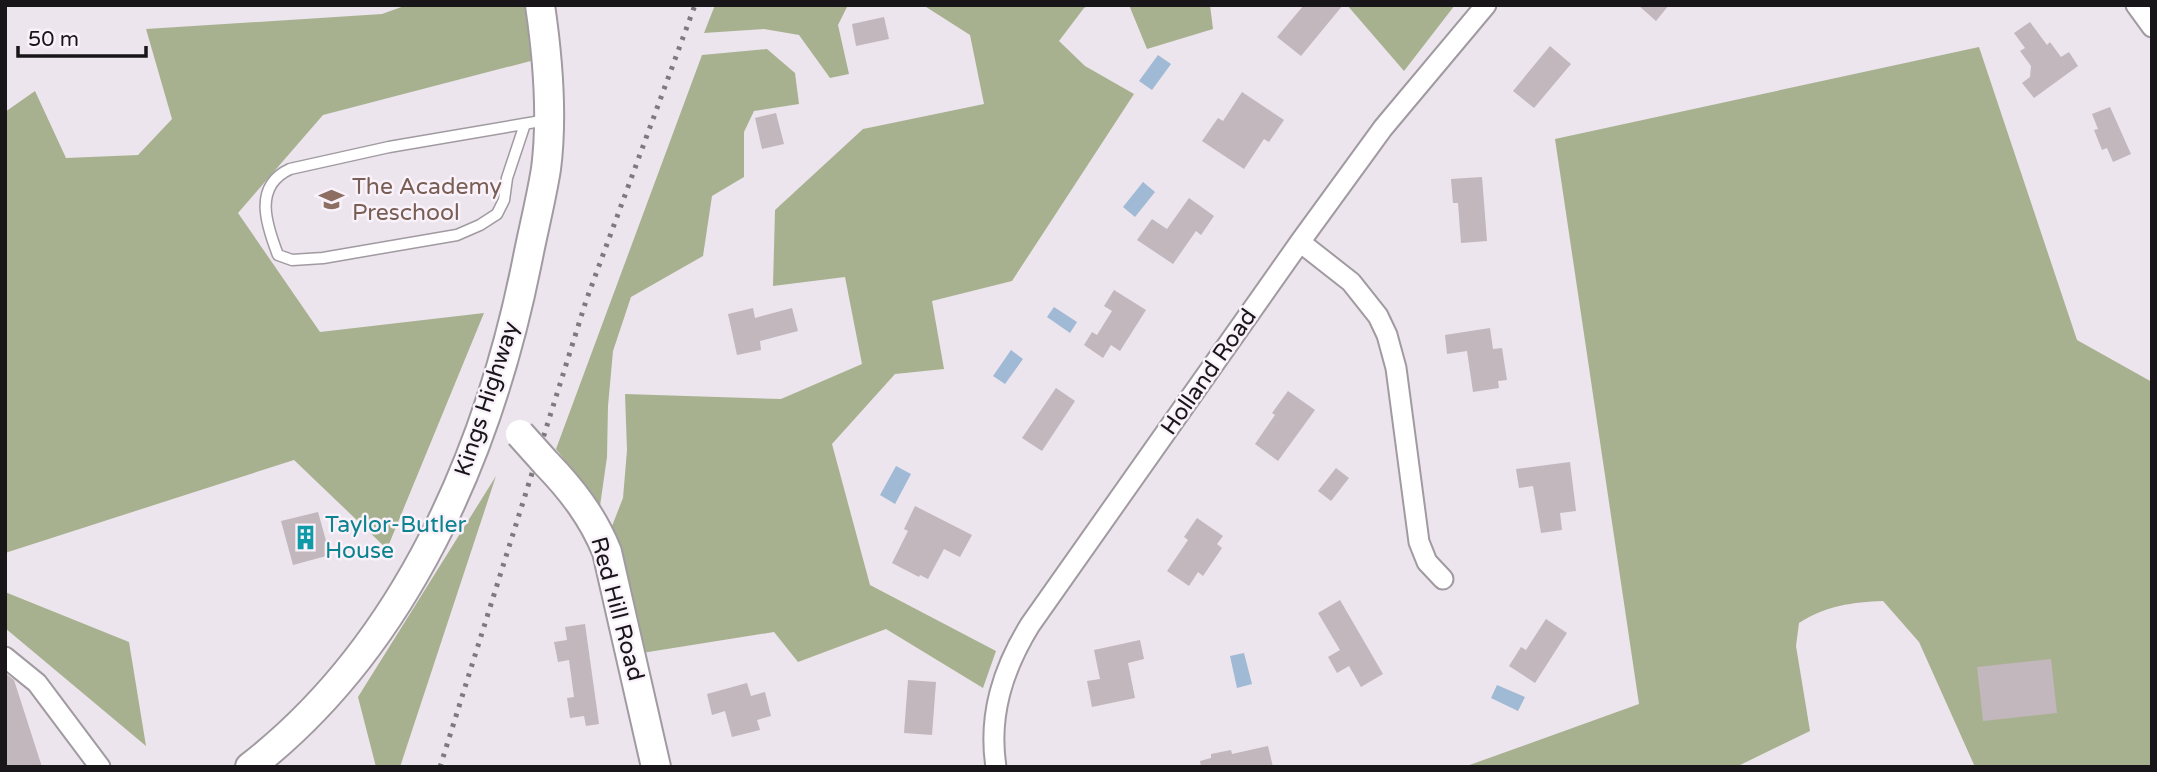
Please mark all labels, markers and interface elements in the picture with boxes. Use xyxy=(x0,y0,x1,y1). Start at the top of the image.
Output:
scale bar xyxy=(18,14,145,58)
text: 50 m xyxy=(28,27,79,52)
place label: The Academy Preschool xyxy=(352,173,502,227)
school or university icon: The Academy Preschool xyxy=(318,186,346,214)
street label: Holland Road xyxy=(1155,303,1263,441)
street label: Kings Highway xyxy=(449,318,525,480)
place label: Taylor-Butler House xyxy=(325,511,466,565)
building icon: Taylor-Butler House xyxy=(291,524,319,552)
street label: Red Hill Road xyxy=(584,534,650,684)

